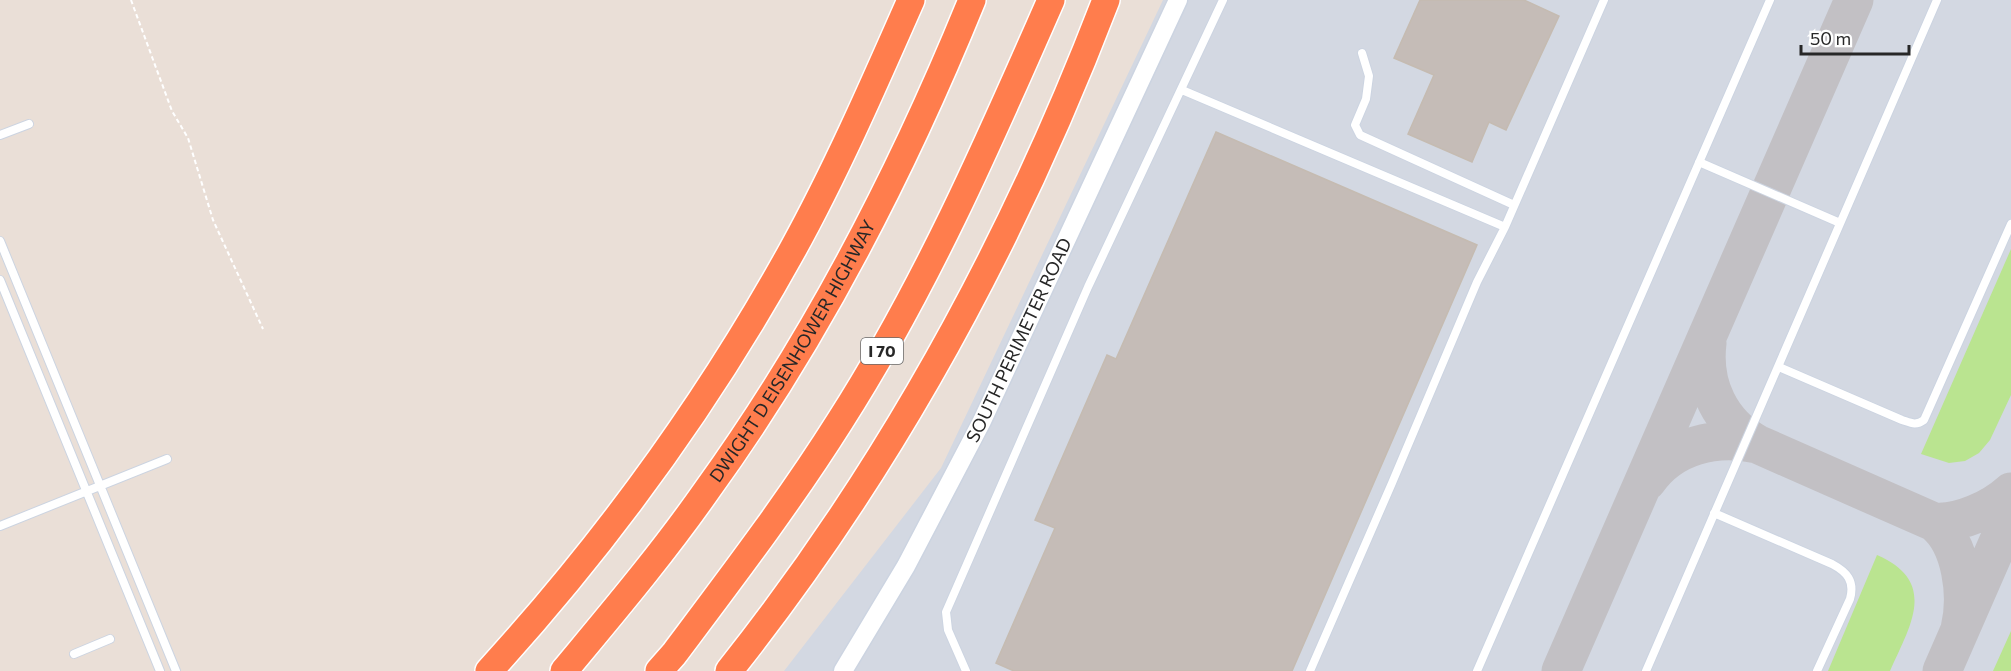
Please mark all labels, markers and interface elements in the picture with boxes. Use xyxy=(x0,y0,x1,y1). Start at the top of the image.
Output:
scale bar xyxy=(1801,18,1909,56)
text: 50 m xyxy=(1810,27,1851,49)
street label: DWIGHT D EISENHOWER HIGHWAY xyxy=(704,216,880,486)
street label: SOUTH PERIMETER ROAD xyxy=(961,234,1076,446)
road number: I 70 xyxy=(861,338,903,364)

